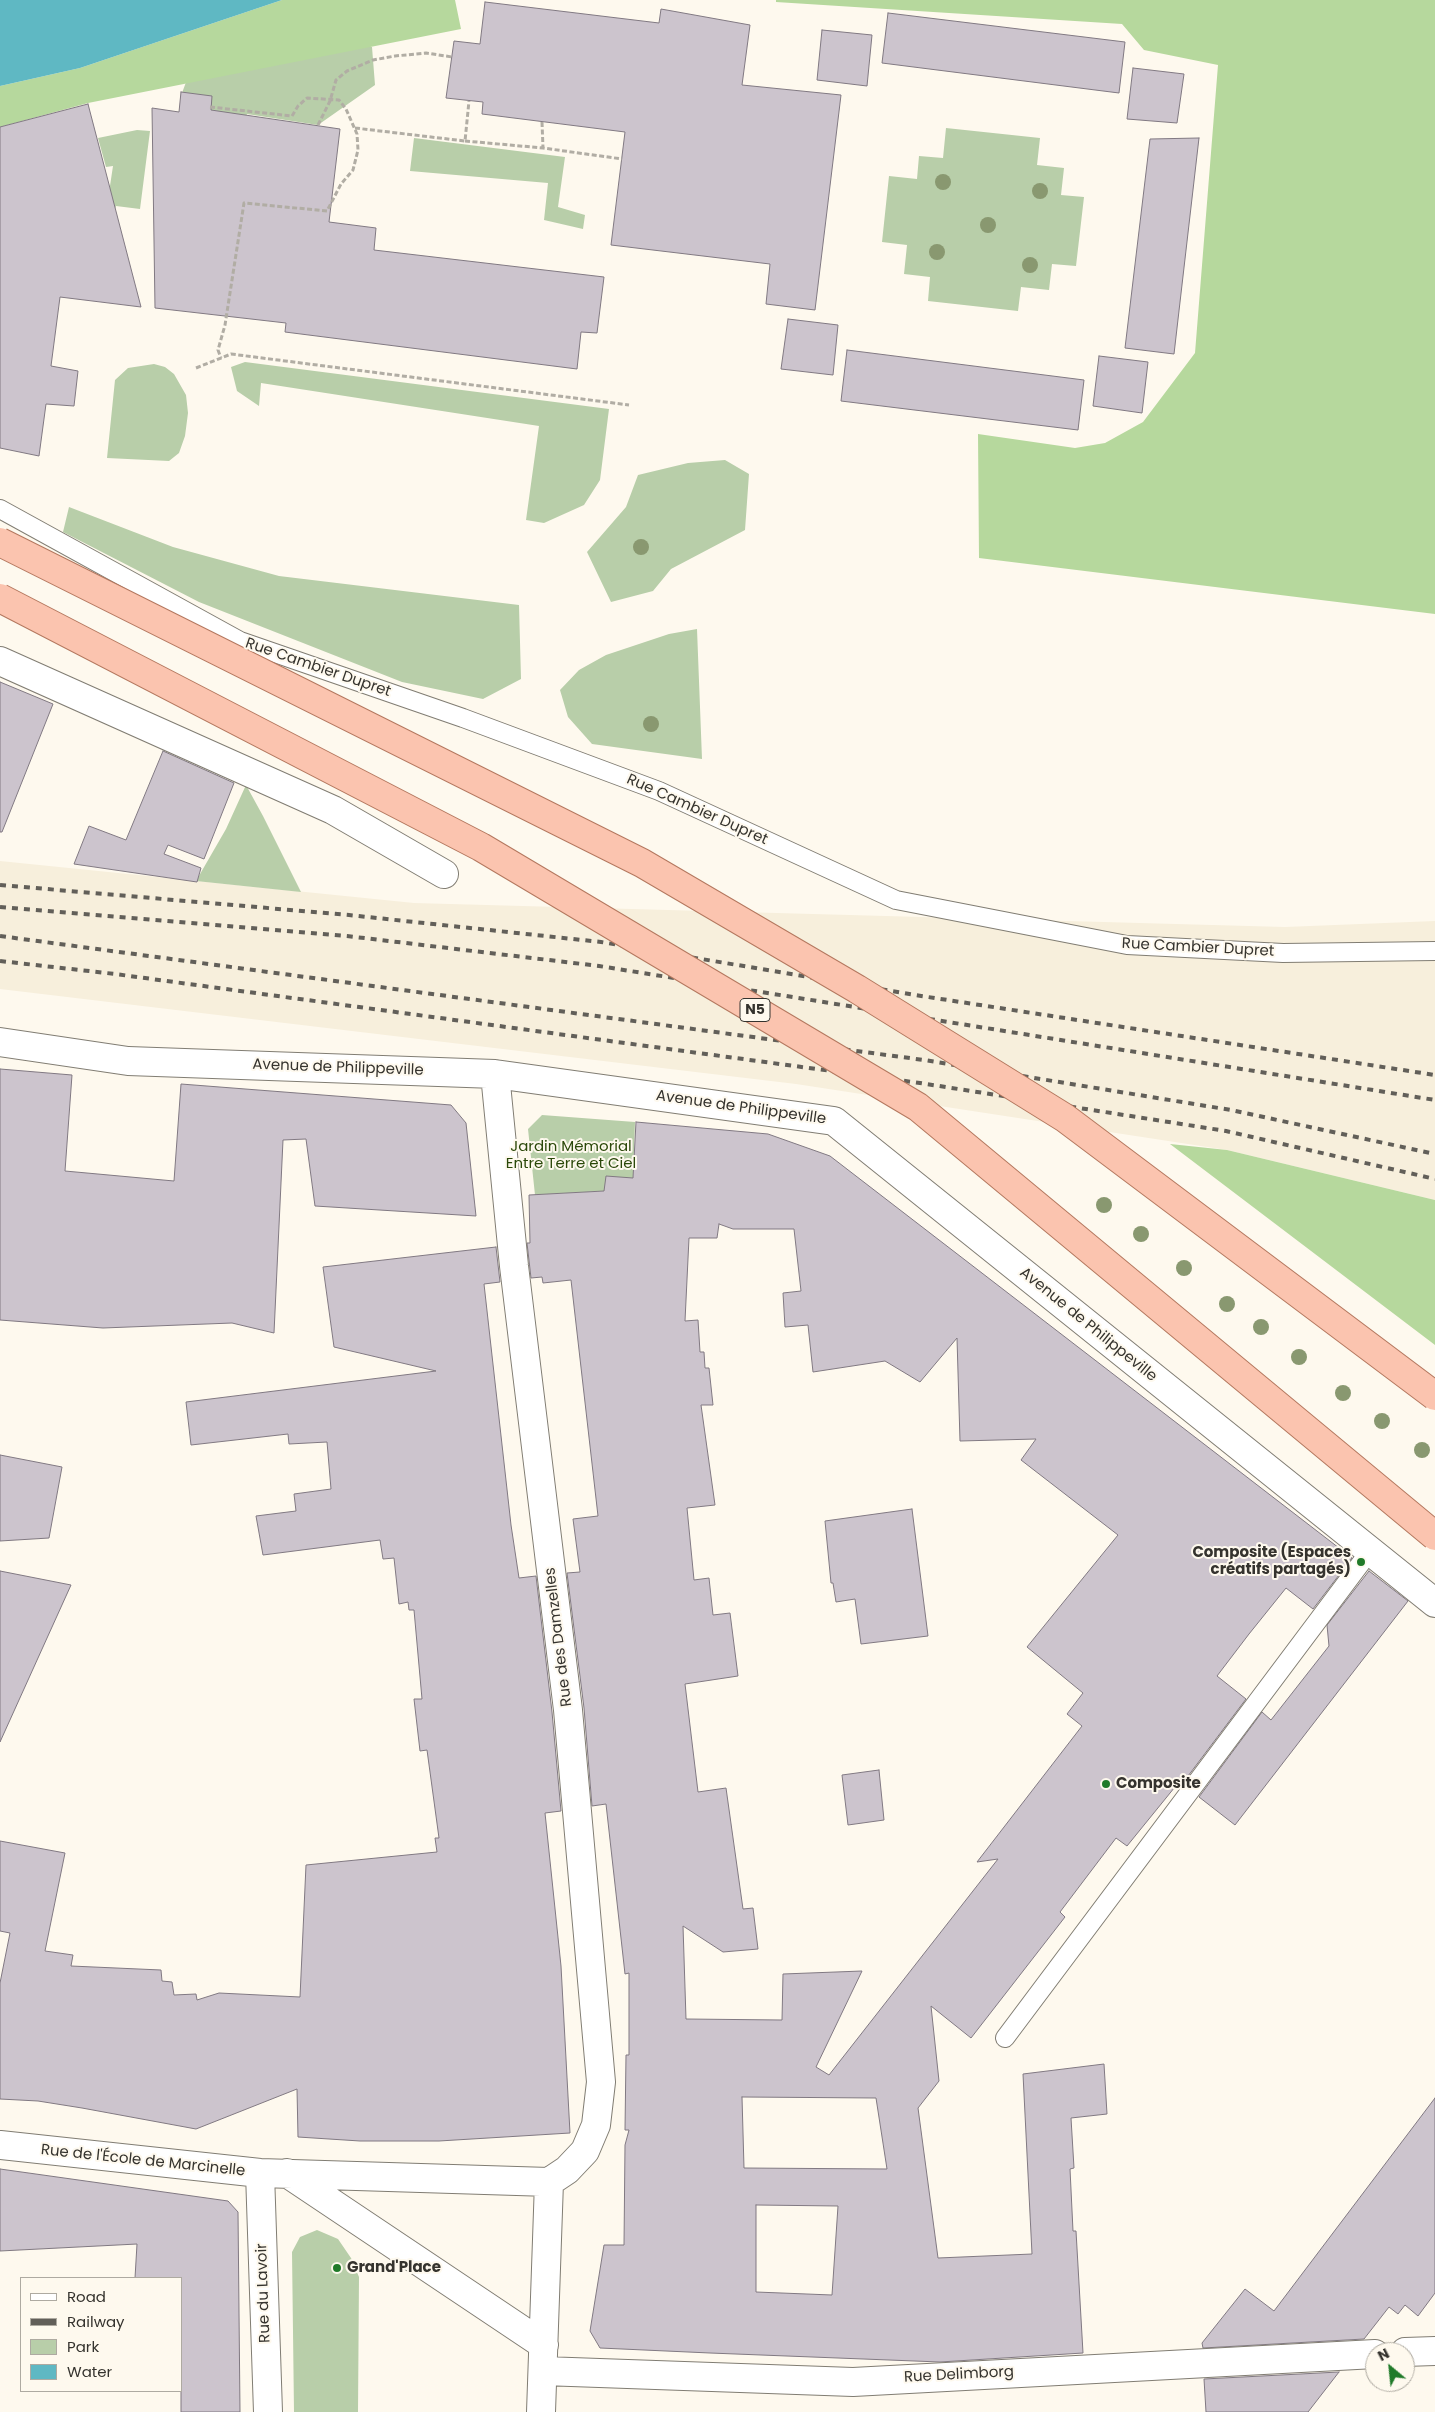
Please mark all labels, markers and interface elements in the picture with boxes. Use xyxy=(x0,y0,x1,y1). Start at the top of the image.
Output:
street label: Rue Cambier Dupret xyxy=(243,635,393,701)
street label: Rue Cambier Dupret xyxy=(624,771,770,849)
street label: Rue Cambier Dupret xyxy=(1121,935,1275,961)
road number: N5 xyxy=(740,998,770,1022)
street label: Avenue de Philippeville xyxy=(252,1056,424,1080)
street label: Avenue de Philippeville xyxy=(655,1087,827,1129)
park label: Jardin Mémorial Entre Terre et Ciel xyxy=(506,1138,636,1173)
street label: Avenue de Philippeville xyxy=(1016,1264,1160,1386)
place label: Composite (Espaces créatifs partagés) xyxy=(1192,1544,1351,1579)
marker: Composite (Espaces créatifs partagés) xyxy=(1355,1556,1367,1568)
street label: Rue des Damzelles xyxy=(542,1566,576,1708)
place label: Composite xyxy=(1116,1775,1201,1793)
marker: Composite xyxy=(1100,1778,1112,1790)
street label: Rue de l'École de Marcinelle xyxy=(40,2141,246,2181)
street label: Rue du Lavoir xyxy=(253,2243,275,2343)
place label: Grand'Place xyxy=(347,2259,441,2277)
marker: Grand'Place xyxy=(331,2262,343,2274)
legend xyxy=(20,2277,182,2392)
text: Road xyxy=(67,2286,106,2307)
text: Railway xyxy=(67,2311,125,2332)
text: Park xyxy=(67,2336,99,2357)
north arrow xyxy=(1365,2342,1415,2392)
text: N xyxy=(1374,2343,1393,2366)
text: Water xyxy=(67,2361,112,2382)
street label: Rue Delimborg xyxy=(903,2363,1015,2387)

